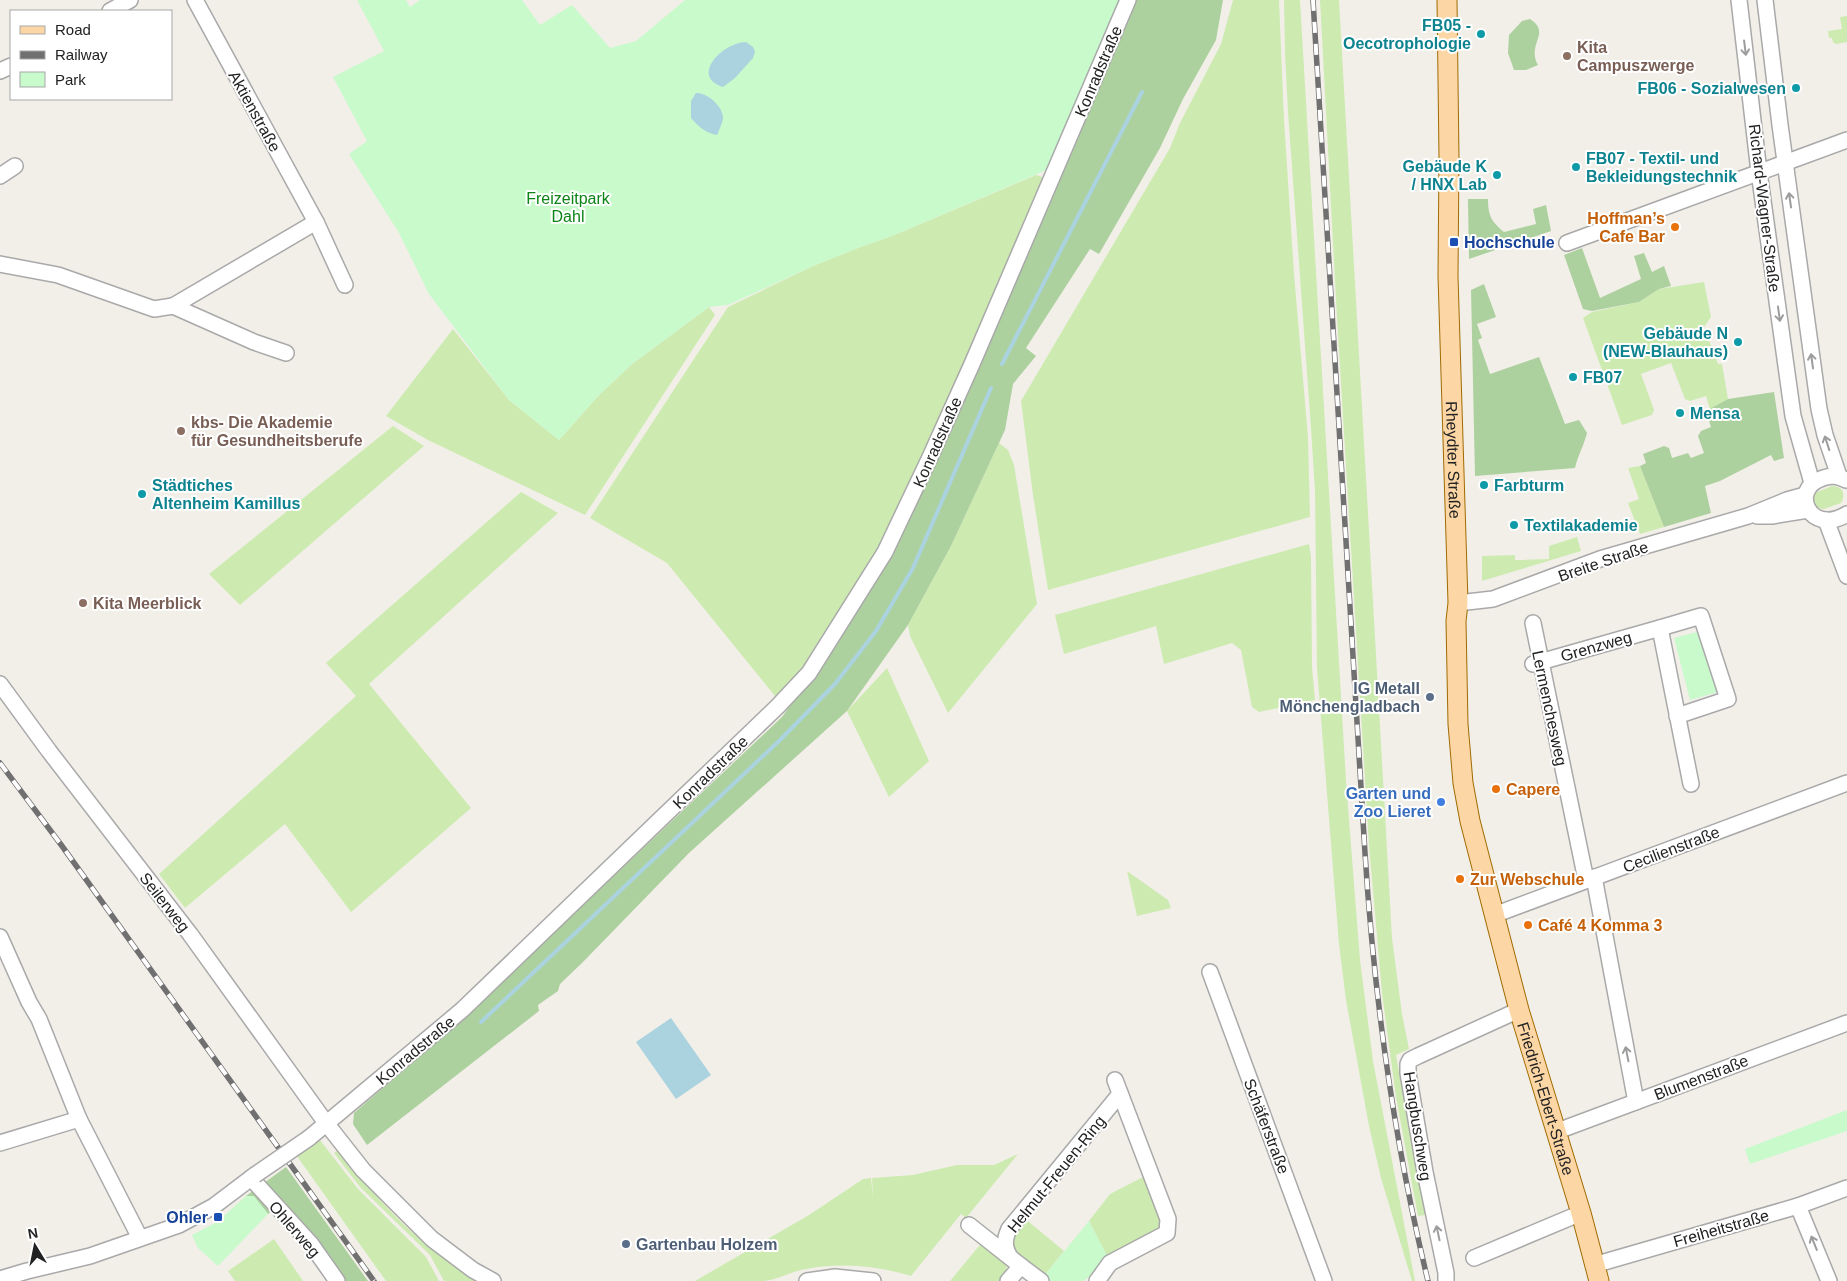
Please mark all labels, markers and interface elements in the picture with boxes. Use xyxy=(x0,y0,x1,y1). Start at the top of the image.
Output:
legend xyxy=(10,10,172,100)
place label: FB05 - Oecotrophologie xyxy=(1343,17,1471,52)
text: Road xyxy=(55,21,91,38)
street label: Konradstraße xyxy=(1072,23,1125,119)
marker: FB05 - Oecotrophologie xyxy=(1475,28,1487,40)
place label: Kita Campuszwerge xyxy=(1577,39,1694,74)
one-way arrow xyxy=(1740,40,1750,56)
text: Railway xyxy=(55,46,108,63)
marker: Kita Campuszwerge xyxy=(1561,50,1573,62)
street label: Aktienstraße xyxy=(225,68,284,155)
text: Park xyxy=(55,71,86,88)
place label: FB06 - Sozialwesen xyxy=(1638,80,1786,97)
marker: FB06 - Sozialwesen xyxy=(1790,82,1802,94)
street label: Richard-Wagner-Straße xyxy=(1746,123,1783,293)
place label: FB07 - Textil- und Bekleidungstechnik xyxy=(1586,150,1737,185)
place label: Gebäude K / HNX Lab xyxy=(1403,158,1487,193)
marker: FB07 - Textil- und Bekleidungstechnik xyxy=(1570,161,1582,173)
marker: Gebäude K / HNX Lab xyxy=(1491,169,1503,181)
park label: Freizeitpark Dahl xyxy=(526,190,611,225)
one-way arrow xyxy=(1785,192,1795,208)
place label: Hoffman’s Cafe Bar xyxy=(1587,210,1665,245)
marker: Hoffman’s Cafe Bar xyxy=(1669,221,1681,233)
place label: Hochschule xyxy=(1464,234,1555,251)
marker: Hochschule xyxy=(1448,236,1460,248)
one-way arrow xyxy=(1774,305,1784,321)
place label: Gebäude N (NEW-Blauhaus) xyxy=(1603,325,1728,360)
marker: Gebäude N (NEW-Blauhaus) xyxy=(1732,336,1744,348)
one-way arrow xyxy=(1807,353,1817,369)
place label: FB07 xyxy=(1583,369,1622,386)
marker: FB07 xyxy=(1567,371,1579,383)
street label: Konradstraße xyxy=(910,394,965,490)
street label: Rheydter Straße xyxy=(1443,401,1463,519)
place label: Mensa xyxy=(1690,405,1740,422)
marker: Mensa xyxy=(1674,407,1686,419)
place label: kbs- Die Akademie für Gesundheitsberufe xyxy=(191,414,363,449)
marker: kbs- Die Akademie für Gesundheitsberufe xyxy=(175,425,187,437)
one-way arrow xyxy=(1822,436,1832,452)
place label: Städtiches Altenheim Kamillus xyxy=(152,477,301,512)
place label: Farbturm xyxy=(1494,477,1564,494)
marker: Farbturm xyxy=(1478,479,1490,491)
marker: Städtiches Altenheim Kamillus xyxy=(136,488,148,500)
place label: Textilakademie xyxy=(1524,517,1638,534)
marker: Textilakademie xyxy=(1508,519,1520,531)
street label: Breite Straße xyxy=(1556,538,1651,585)
place label: Kita Meerblick xyxy=(93,595,202,612)
marker: Kita Meerblick xyxy=(77,597,89,609)
street label: Grenzweg xyxy=(1559,628,1634,665)
street label: Lermenchesweg xyxy=(1529,649,1570,767)
place label: IG Metall Mönchengladbach xyxy=(1280,680,1420,715)
marker: IG Metall Mönchengladbach xyxy=(1424,691,1436,703)
street label: Konradstraße xyxy=(670,733,751,812)
place label: Capere xyxy=(1506,781,1560,798)
marker: Capere xyxy=(1490,783,1502,795)
place label: Garten und Zoo Lieret xyxy=(1346,785,1432,820)
marker: Garten und Zoo Lieret xyxy=(1435,796,1447,808)
street label: Cecilienstraße xyxy=(1620,823,1722,876)
street label: Seilerweg xyxy=(136,869,193,935)
place label: Zur Webschule xyxy=(1470,871,1584,888)
marker: Zur Webschule xyxy=(1454,873,1466,885)
place label: Café 4 Komma 3 xyxy=(1538,917,1663,934)
marker: Café 4 Komma 3 xyxy=(1522,919,1534,931)
street label: Konradstraße xyxy=(373,1013,458,1088)
street label: Friedrich-Ebert-Straße xyxy=(1514,1020,1577,1177)
one-way arrow xyxy=(1622,1047,1631,1063)
street label: Blumenstraße xyxy=(1652,1052,1751,1103)
street label: Hangbuschweg xyxy=(1400,1070,1435,1182)
street label: Schäferstraße xyxy=(1241,1076,1293,1176)
street label: Helmut-Freuen-Ring xyxy=(1004,1113,1109,1236)
street label: Ohlerweg xyxy=(266,1198,324,1261)
street label: Freiheitstraße xyxy=(1671,1207,1771,1250)
place label: Ohler xyxy=(166,1209,208,1226)
marker: Ohler xyxy=(212,1211,224,1223)
north arrow xyxy=(10,1221,60,1271)
text: N xyxy=(26,1224,39,1242)
one-way arrow xyxy=(1433,1226,1442,1242)
place label: Gartenbau Holzem xyxy=(636,1236,777,1253)
one-way arrow xyxy=(1808,1236,1817,1251)
marker: Gartenbau Holzem xyxy=(620,1238,632,1250)

